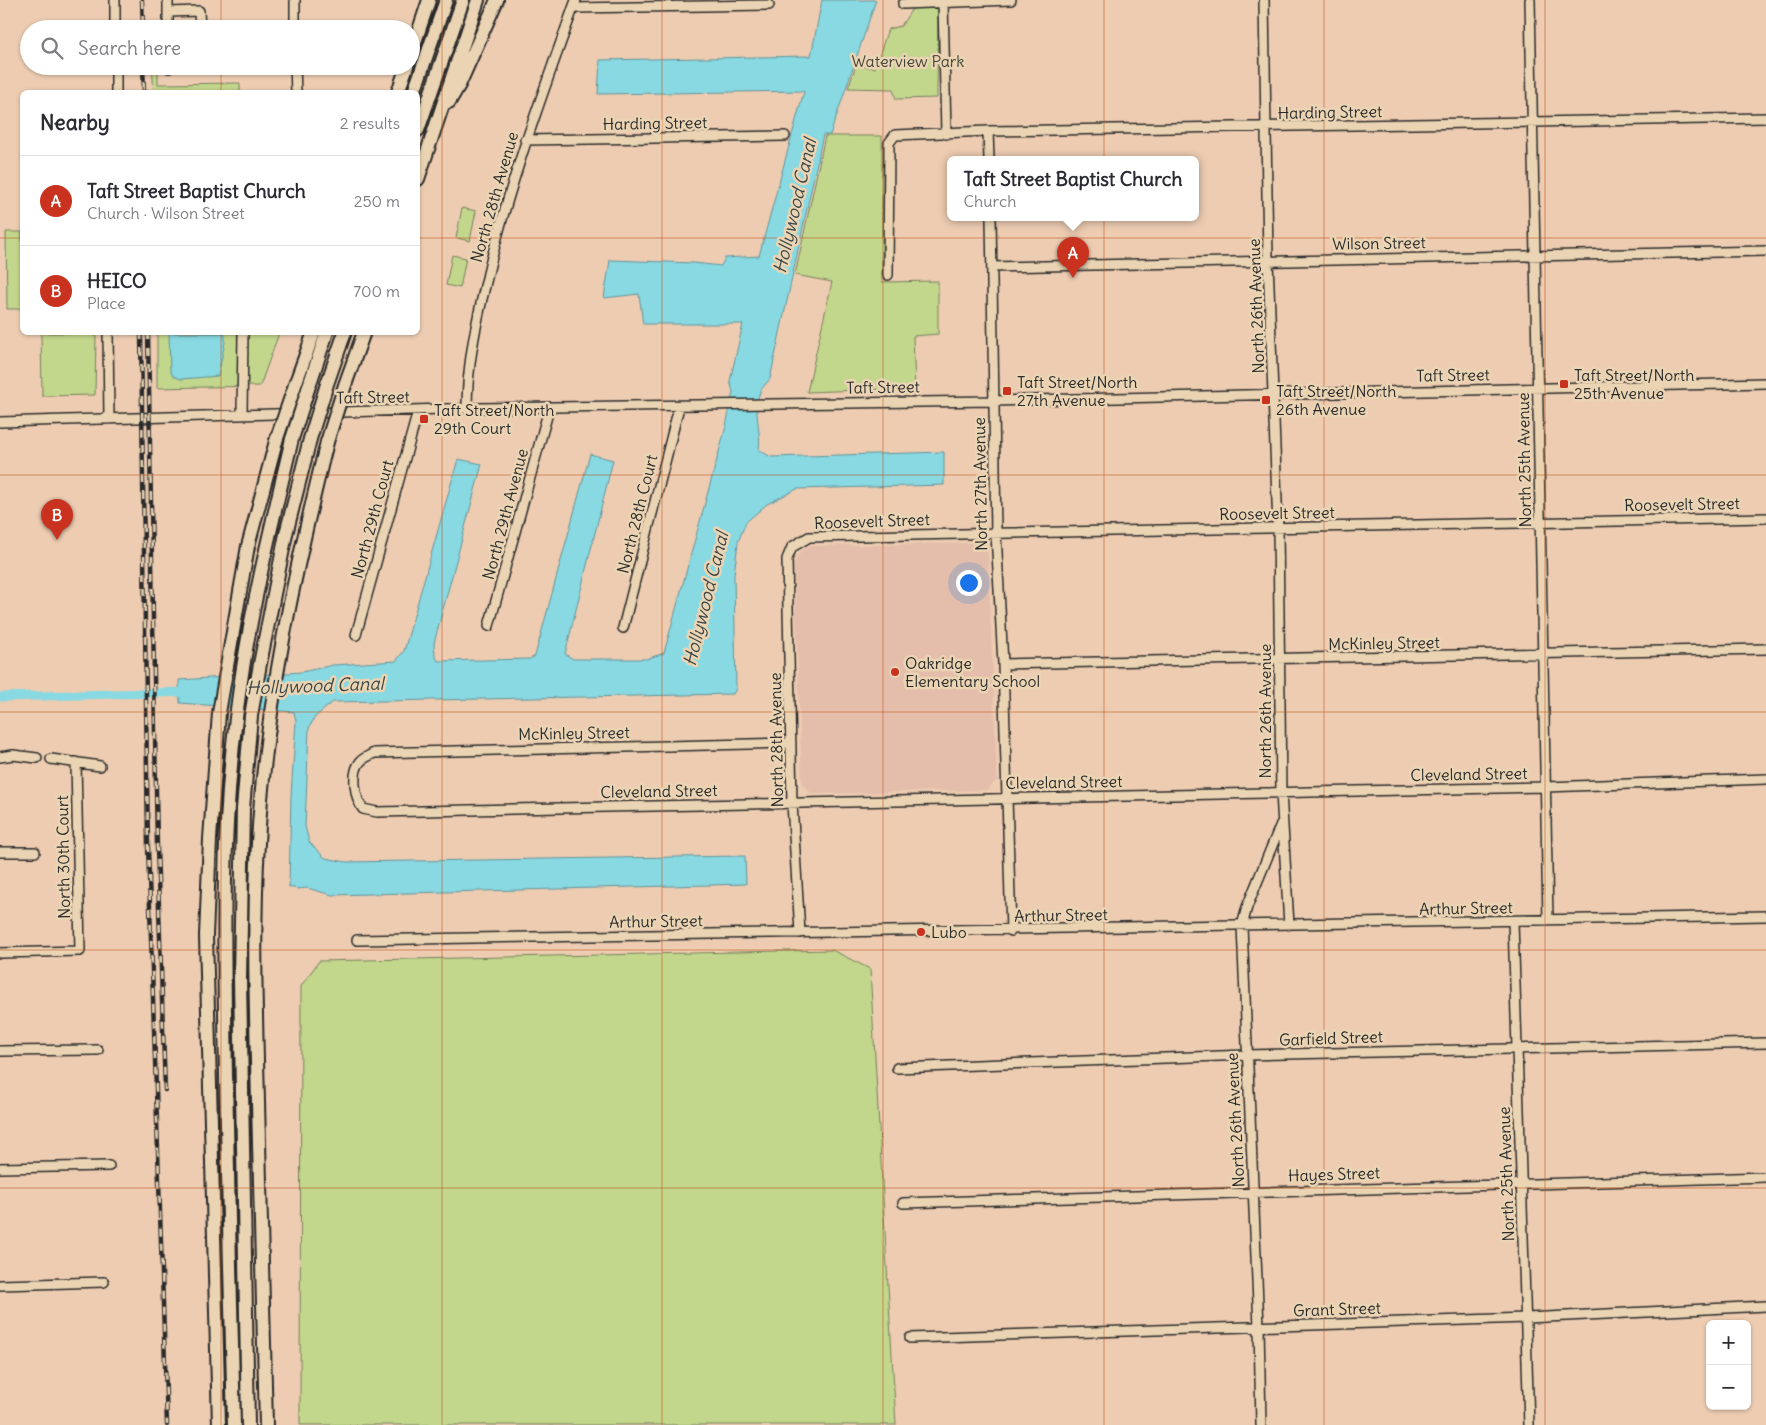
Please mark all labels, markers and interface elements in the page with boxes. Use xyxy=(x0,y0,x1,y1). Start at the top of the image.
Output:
search box xyxy=(20,20,420,75)
icon: search xyxy=(38,34,66,62)
text: Search here xyxy=(78,36,181,60)
park label: Waterview Park xyxy=(852,51,964,71)
street label: Harding Street xyxy=(1277,101,1383,123)
text: Nearby xyxy=(40,109,110,136)
street label: Harding Street xyxy=(602,112,708,134)
text: 2 results xyxy=(340,113,400,133)
street label: North 28th Avenue xyxy=(466,129,522,265)
water label: Hollywood Canal xyxy=(768,134,822,275)
popup xyxy=(947,156,1199,221)
text: Taft Street Baptist Church xyxy=(964,167,1182,191)
text: Taft Street Baptist Church xyxy=(87,179,306,203)
text: A xyxy=(51,191,61,211)
text: 250 m xyxy=(354,191,400,211)
text: Church xyxy=(964,191,1016,211)
text: Church · Wilson Street xyxy=(87,203,245,223)
street label: Wilson Street xyxy=(1332,232,1427,254)
pin: A xyxy=(1057,237,1089,278)
street label: North 26th Avenue xyxy=(1244,238,1268,374)
text: HEICO xyxy=(87,269,147,293)
text: B xyxy=(51,281,61,301)
text: 700 m xyxy=(353,281,400,301)
text: Place xyxy=(87,293,126,313)
street label: Taft Street xyxy=(1416,364,1491,386)
place label: Taft Street/North 25th Avenue xyxy=(1574,365,1694,403)
place label: Taft Street/North 27th Avenue xyxy=(1017,372,1137,410)
street label: Taft Street xyxy=(846,376,921,398)
marker: Taft Street/North 25th Avenue xyxy=(1558,378,1570,390)
place label: Taft Street/North 26th Avenue xyxy=(1276,381,1396,419)
marker: Taft Street/North 27th Avenue xyxy=(1001,385,1013,397)
street label: Taft Street xyxy=(336,386,411,408)
street label: North 25th Avenue xyxy=(1513,392,1535,528)
marker: Taft Street/North 26th Avenue xyxy=(1260,394,1272,406)
place label: Taft Street/North 29th Court xyxy=(434,400,554,438)
marker: Taft Street/North 29th Court xyxy=(418,413,430,425)
street label: North 27th Avenue xyxy=(969,417,991,551)
street label: North 29th Avenue xyxy=(478,446,532,582)
street label: North 28th Court xyxy=(613,452,662,576)
street label: North 29th Court xyxy=(347,457,398,580)
street label: Roosevelt Street xyxy=(1624,493,1741,515)
pin: B xyxy=(41,499,73,540)
street label: Roosevelt Street xyxy=(1219,502,1336,524)
street label: Roosevelt Street xyxy=(814,509,931,533)
water label: Hollywood Canal xyxy=(678,527,734,668)
your location xyxy=(956,570,982,596)
street label: McKinley Street xyxy=(1328,632,1441,654)
street label: North 26th Avenue xyxy=(1255,644,1275,778)
place label: Oakridge Elementary School xyxy=(905,653,1040,691)
marker: Oakridge Elementary School xyxy=(889,666,901,678)
water label: Hollywood Canal xyxy=(246,672,387,699)
street label: North 28th Avenue xyxy=(765,672,787,808)
street label: McKinley Street xyxy=(518,722,631,744)
street label: Cleveland Street xyxy=(1410,763,1528,785)
street label: Cleveland Street xyxy=(1005,771,1123,793)
street label: Cleveland Street xyxy=(600,780,718,802)
street label: North 30th Court xyxy=(52,794,74,919)
street label: Arthur Street xyxy=(1419,897,1514,919)
street label: Arthur Street xyxy=(1014,904,1109,926)
street label: Arthur Street xyxy=(609,910,704,932)
place label: Lubo xyxy=(931,922,967,942)
marker: Lubo xyxy=(915,926,927,938)
street label: Garfield Street xyxy=(1279,1026,1384,1050)
street label: North 26th Avenue xyxy=(1221,1052,1249,1188)
street label: North 25th Avenue xyxy=(1494,1106,1518,1242)
street label: Hayes Street xyxy=(1288,1162,1381,1186)
street label: Grant Street xyxy=(1293,1297,1382,1321)
map controls xyxy=(1706,1320,1751,1410)
button: + xyxy=(1706,1320,1751,1365)
button: − xyxy=(1706,1365,1751,1410)

